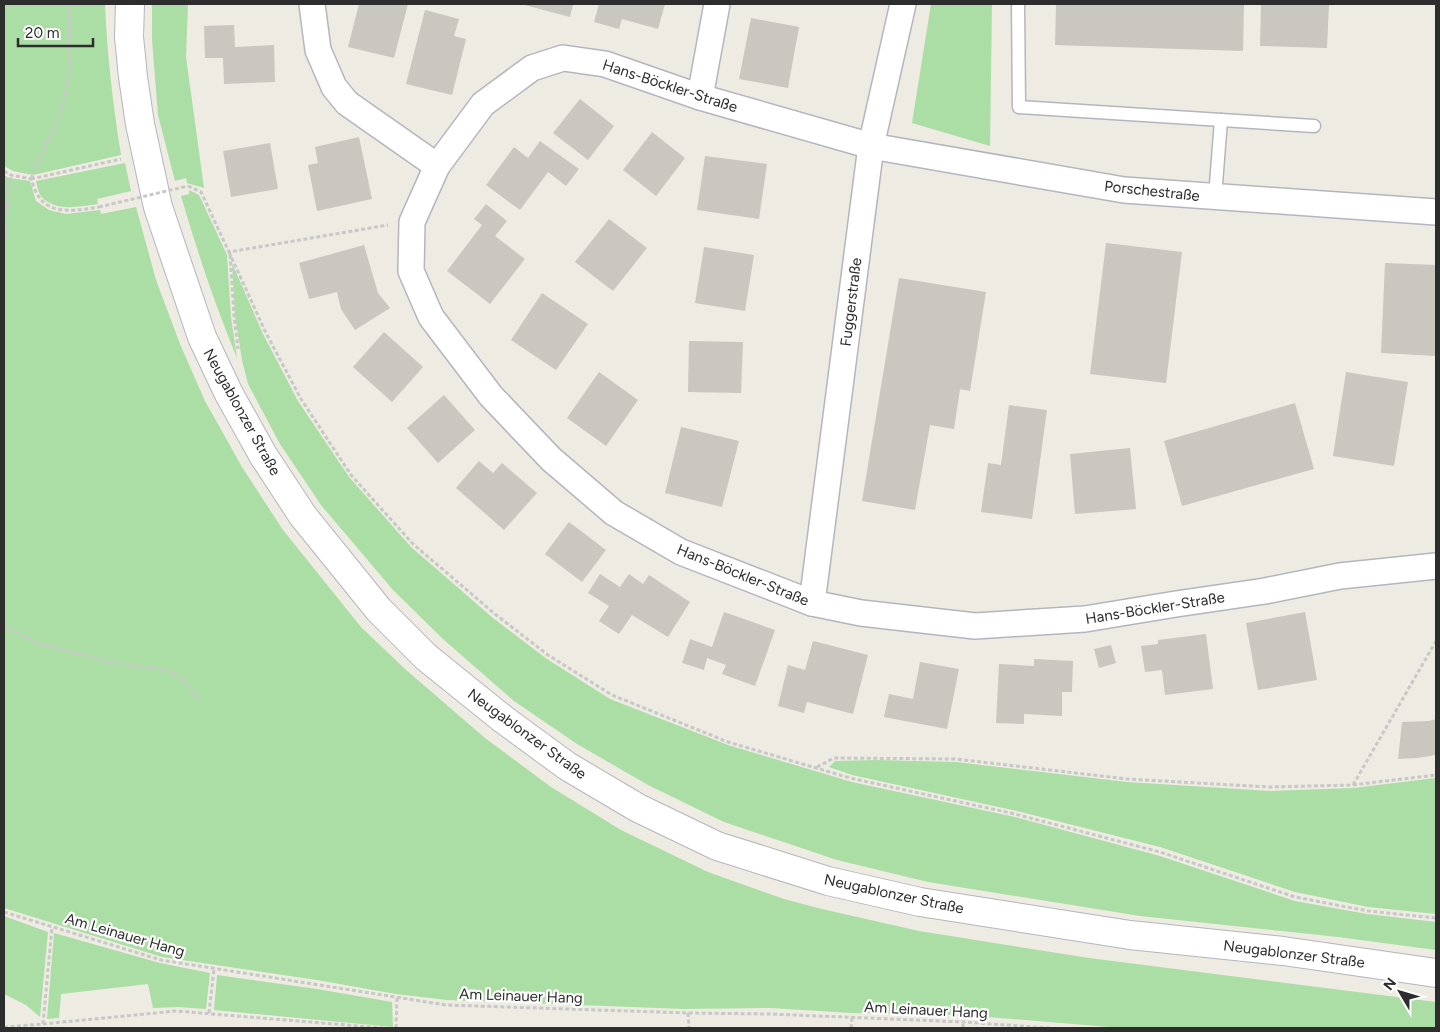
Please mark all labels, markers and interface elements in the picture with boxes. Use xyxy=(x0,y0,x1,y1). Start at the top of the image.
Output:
scale bar xyxy=(18,15,92,47)
text: 20 m xyxy=(25,24,59,42)
street label: Hans-Böckler-Straße xyxy=(600,56,740,116)
street label: Porschestraße xyxy=(1103,177,1201,205)
street label: Fuggerstraße xyxy=(837,257,865,347)
street label: Neugablonzer Straße xyxy=(200,345,284,479)
street label: Hans-Böckler-Straße xyxy=(674,540,812,610)
street label: Hans-Böckler-Straße xyxy=(1084,588,1226,628)
street label: Neugablonzer Straße xyxy=(464,685,590,783)
street label: Neugablonzer Straße xyxy=(822,870,966,918)
street label: Am Leinauer Hang xyxy=(63,909,187,961)
street label: Neugablonzer Straße xyxy=(1222,936,1366,972)
north arrow xyxy=(1375,967,1425,1017)
text: N xyxy=(1380,975,1400,994)
street label: Am Leinauer Hang xyxy=(459,985,583,1007)
street label: Am Leinauer Hang xyxy=(864,998,988,1022)

